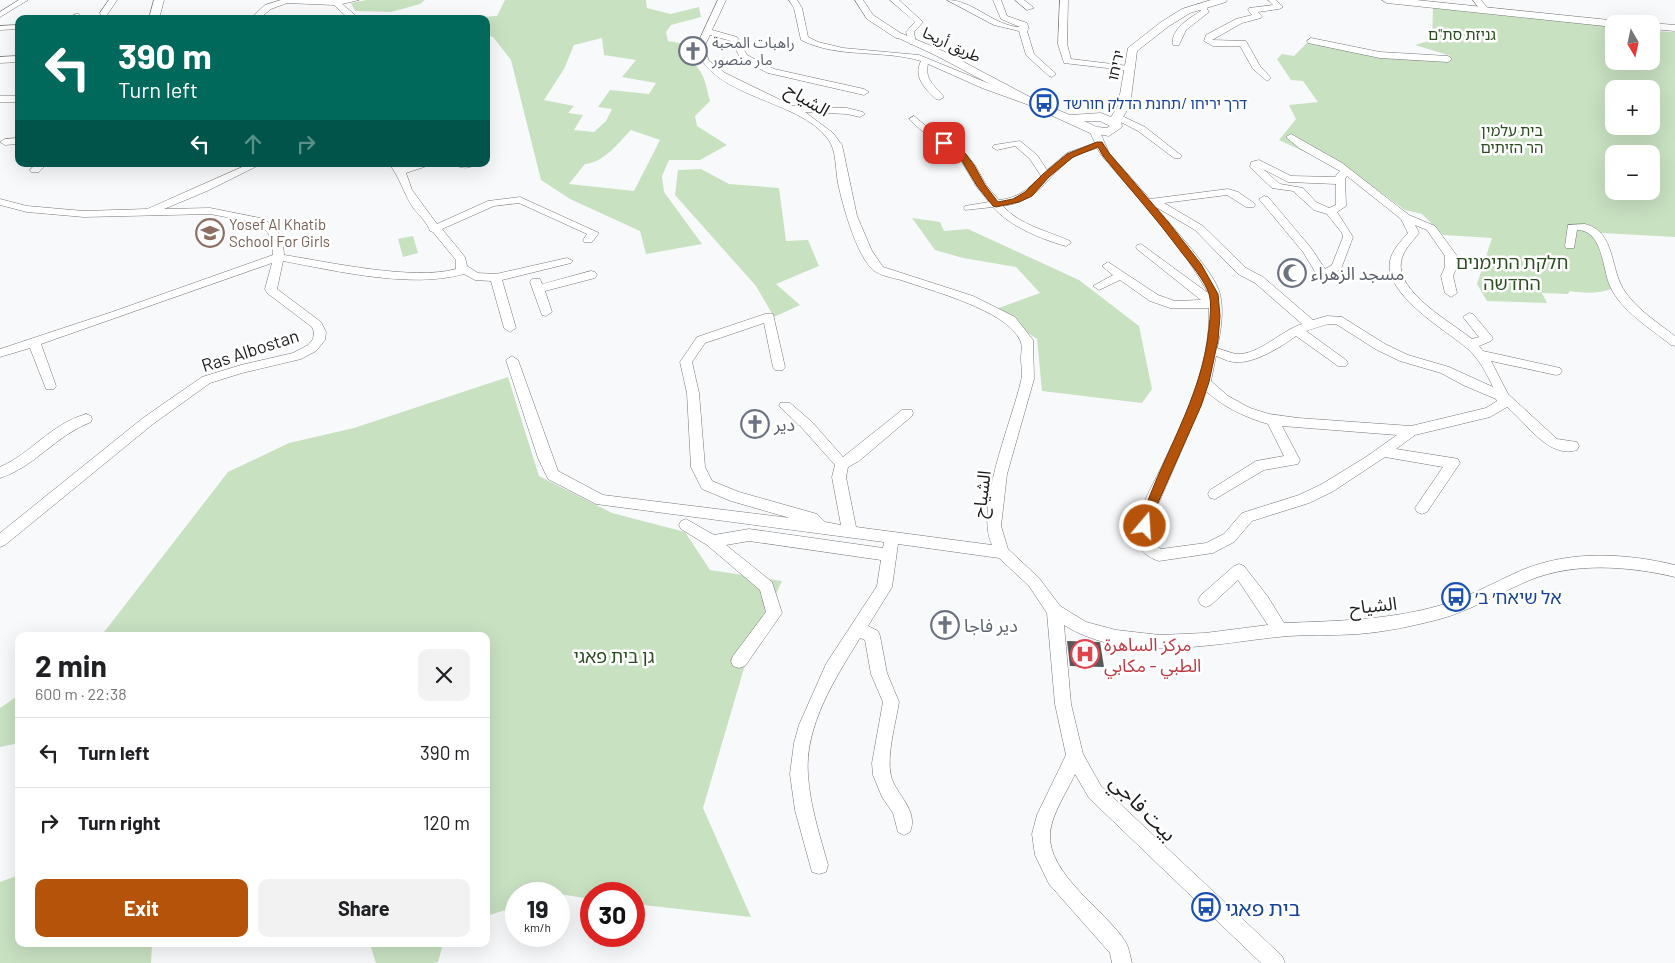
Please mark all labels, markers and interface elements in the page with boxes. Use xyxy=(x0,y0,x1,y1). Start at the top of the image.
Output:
north arrow xyxy=(1605,15,1660,70)
map controls xyxy=(1605,15,1660,200)
street label: طريق أريحا xyxy=(919,23,984,67)
park label: גניזת סת"ם xyxy=(1428,25,1496,43)
place label: راهبات المحبة مار منصور xyxy=(711,33,795,69)
text: 390 m xyxy=(118,34,212,76)
icon: left xyxy=(35,35,100,100)
church icon: راهبات المحبة مار منصور xyxy=(678,36,708,66)
street label: יריחו xyxy=(1103,48,1127,82)
text: Turn left xyxy=(118,76,198,102)
street label: الشياح xyxy=(780,77,834,123)
button: + xyxy=(1605,80,1660,135)
bus stop icon: דרך יריחו /תחנת הדלק חורשד xyxy=(1029,88,1059,118)
place label: דרך יריחו /תחנת הדלק חורשד xyxy=(1063,94,1247,112)
park label: בית עלמין הר הזיתים xyxy=(1480,121,1544,156)
pin xyxy=(923,122,965,164)
icon: arrive xyxy=(930,129,958,157)
icon: left xyxy=(186,130,214,158)
icon: ahead xyxy=(239,130,267,158)
icon: right xyxy=(292,130,320,158)
button: − xyxy=(1605,145,1660,200)
place label: Yosef Al Khatib School For Girls xyxy=(229,215,330,250)
school or university icon: Yosef Al Khatib School For Girls xyxy=(195,218,225,248)
park label: חלקת התימנים החדשה xyxy=(1456,251,1568,294)
mosque icon: مسجد الزهراء xyxy=(1277,258,1307,288)
place label: مسجد الزهراء xyxy=(1311,262,1404,285)
street label: Ras Albostan xyxy=(198,324,302,376)
church icon: دير xyxy=(740,409,770,439)
place label: دير xyxy=(773,413,795,436)
street label: الشياح xyxy=(967,469,998,519)
position arrow xyxy=(1118,499,1170,551)
bus stop icon: אל שיאח׳ ב׳ xyxy=(1441,582,1471,612)
place label: אל שיאח׳ ב׳ xyxy=(1475,586,1562,608)
street label: الشياح xyxy=(1348,592,1398,621)
church icon: دير فاجا xyxy=(930,610,960,640)
place label: دير فاجا xyxy=(964,614,1018,637)
place label: مركز الساهرة الطبي - مكابي xyxy=(1104,633,1201,679)
hospital icon: مركز الساهرة الطبي - مكابي xyxy=(1070,639,1100,669)
park label: גן בית פאגי xyxy=(573,645,655,667)
text: 2 min xyxy=(35,647,107,683)
button: close xyxy=(418,649,470,701)
text: 600 m · 22:38 xyxy=(35,684,127,703)
icon: left xyxy=(35,739,63,767)
text: Turn left xyxy=(78,741,149,764)
text: 390 m xyxy=(420,741,470,764)
street label: بيت فاجي xyxy=(1102,768,1183,849)
icon: right xyxy=(35,809,63,837)
text: Turn right xyxy=(78,811,160,834)
text: 120 m xyxy=(423,811,470,834)
button: Exit xyxy=(35,879,248,937)
button: Share xyxy=(258,879,470,937)
speed limit sign: 30 xyxy=(580,882,645,947)
bus stop icon: בית פאגי xyxy=(1191,892,1221,922)
text: 19 xyxy=(526,893,549,923)
place label: בית פאגי xyxy=(1225,895,1301,920)
text: km/h xyxy=(524,920,551,934)

